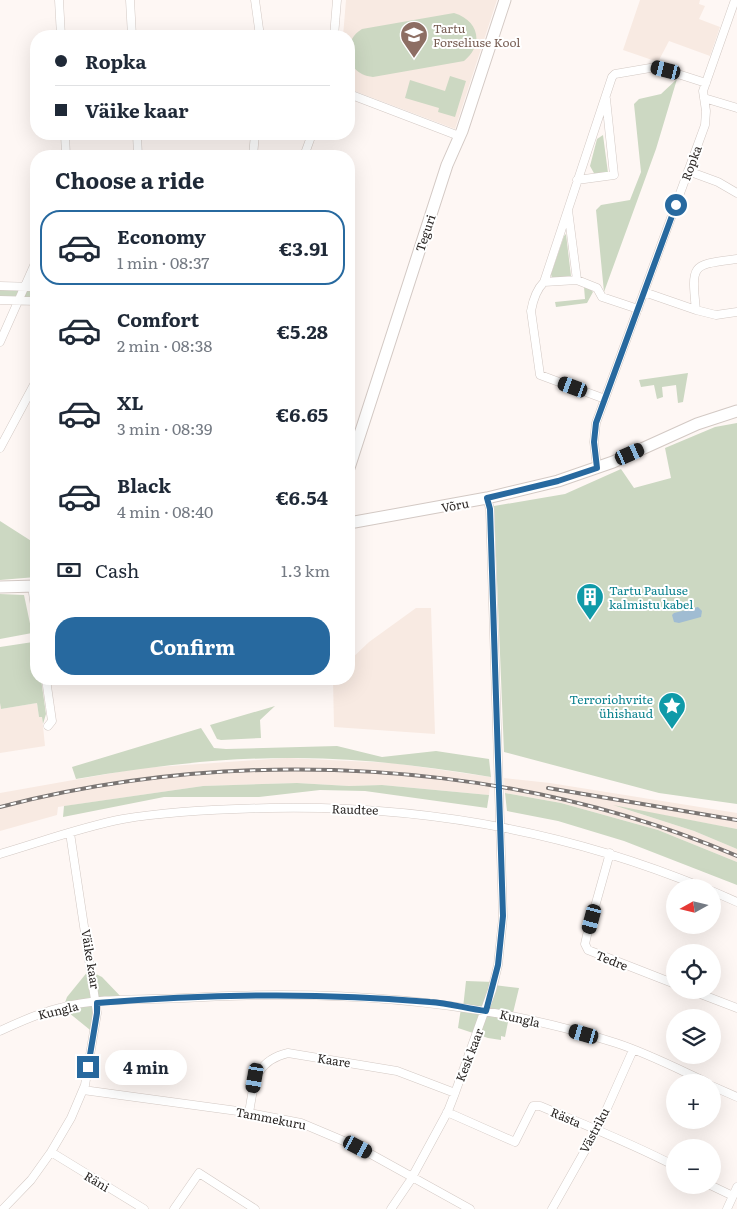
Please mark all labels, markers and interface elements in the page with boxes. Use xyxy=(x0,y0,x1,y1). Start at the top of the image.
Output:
place label: Tartu Forseliuse Kool xyxy=(433,19,520,51)
school or university icon: Tartu Forseliuse Kool xyxy=(399,20,429,59)
text: Ropka xyxy=(85,47,147,75)
car xyxy=(649,59,682,81)
text: Väike kaar xyxy=(85,96,188,124)
street label: Ropka xyxy=(676,142,706,183)
text: Choose a ride xyxy=(55,163,204,196)
route start xyxy=(665,194,687,216)
street label: Teguri xyxy=(411,212,439,254)
text: Economy xyxy=(117,222,206,250)
icon: car xyxy=(57,225,102,270)
text: €3.91 xyxy=(279,234,328,262)
text: 1 min · 08:37 xyxy=(117,250,209,274)
text: Comfort xyxy=(117,305,199,333)
icon: car xyxy=(57,308,102,353)
text: €5.28 xyxy=(277,317,328,345)
text: 2 min · 08:38 xyxy=(117,333,212,357)
car xyxy=(556,375,589,399)
text: XL xyxy=(117,388,144,416)
icon: car xyxy=(57,391,102,436)
text: €6.65 xyxy=(276,400,328,428)
text: 3 min · 08:39 xyxy=(117,416,212,440)
car xyxy=(613,441,646,467)
text: Black xyxy=(117,471,171,499)
icon: car xyxy=(57,474,102,519)
text: €6.54 xyxy=(276,483,328,511)
street label: Võru xyxy=(440,493,471,516)
text: 4 min · 08:40 xyxy=(117,499,213,523)
icon: cash xyxy=(55,556,83,584)
text: Cash xyxy=(95,556,139,584)
text: 1.3 km xyxy=(281,558,330,582)
place label: Tartu Pauluse kalmistu kabel xyxy=(609,581,693,613)
building icon: Tartu Pauluse kalmistu kabel xyxy=(575,582,605,621)
button: Confirm xyxy=(55,617,330,675)
place label: Terroriohvrite ühishaud xyxy=(569,690,654,722)
place icon: Terroriohvrite ühishaud xyxy=(657,691,687,730)
street label: Raudtee xyxy=(331,799,379,819)
north arrow xyxy=(666,879,721,934)
map controls xyxy=(666,879,721,1194)
car xyxy=(580,903,603,935)
street label: Väike kaar xyxy=(77,928,105,991)
button: locate xyxy=(666,944,721,999)
street label: Tedre xyxy=(593,945,631,975)
street label: Kungla xyxy=(36,996,81,1024)
street label: Kungla xyxy=(498,1005,543,1032)
button: layers xyxy=(666,1009,721,1064)
car xyxy=(567,1023,600,1045)
street label: Kesk kaar xyxy=(451,1025,488,1084)
street label: Kaare xyxy=(316,1048,352,1072)
callout: 4 min xyxy=(106,1050,188,1084)
text: 4 min xyxy=(123,1055,169,1079)
route end xyxy=(77,1056,99,1078)
car xyxy=(245,1062,264,1094)
button: + xyxy=(666,1074,721,1129)
street label: Tammekuru xyxy=(234,1102,308,1134)
street label: Rästa xyxy=(548,1103,584,1132)
street label: Västriku xyxy=(575,1104,614,1156)
car xyxy=(341,1133,374,1161)
button: − xyxy=(666,1139,721,1194)
street label: Räni xyxy=(81,1166,113,1196)

